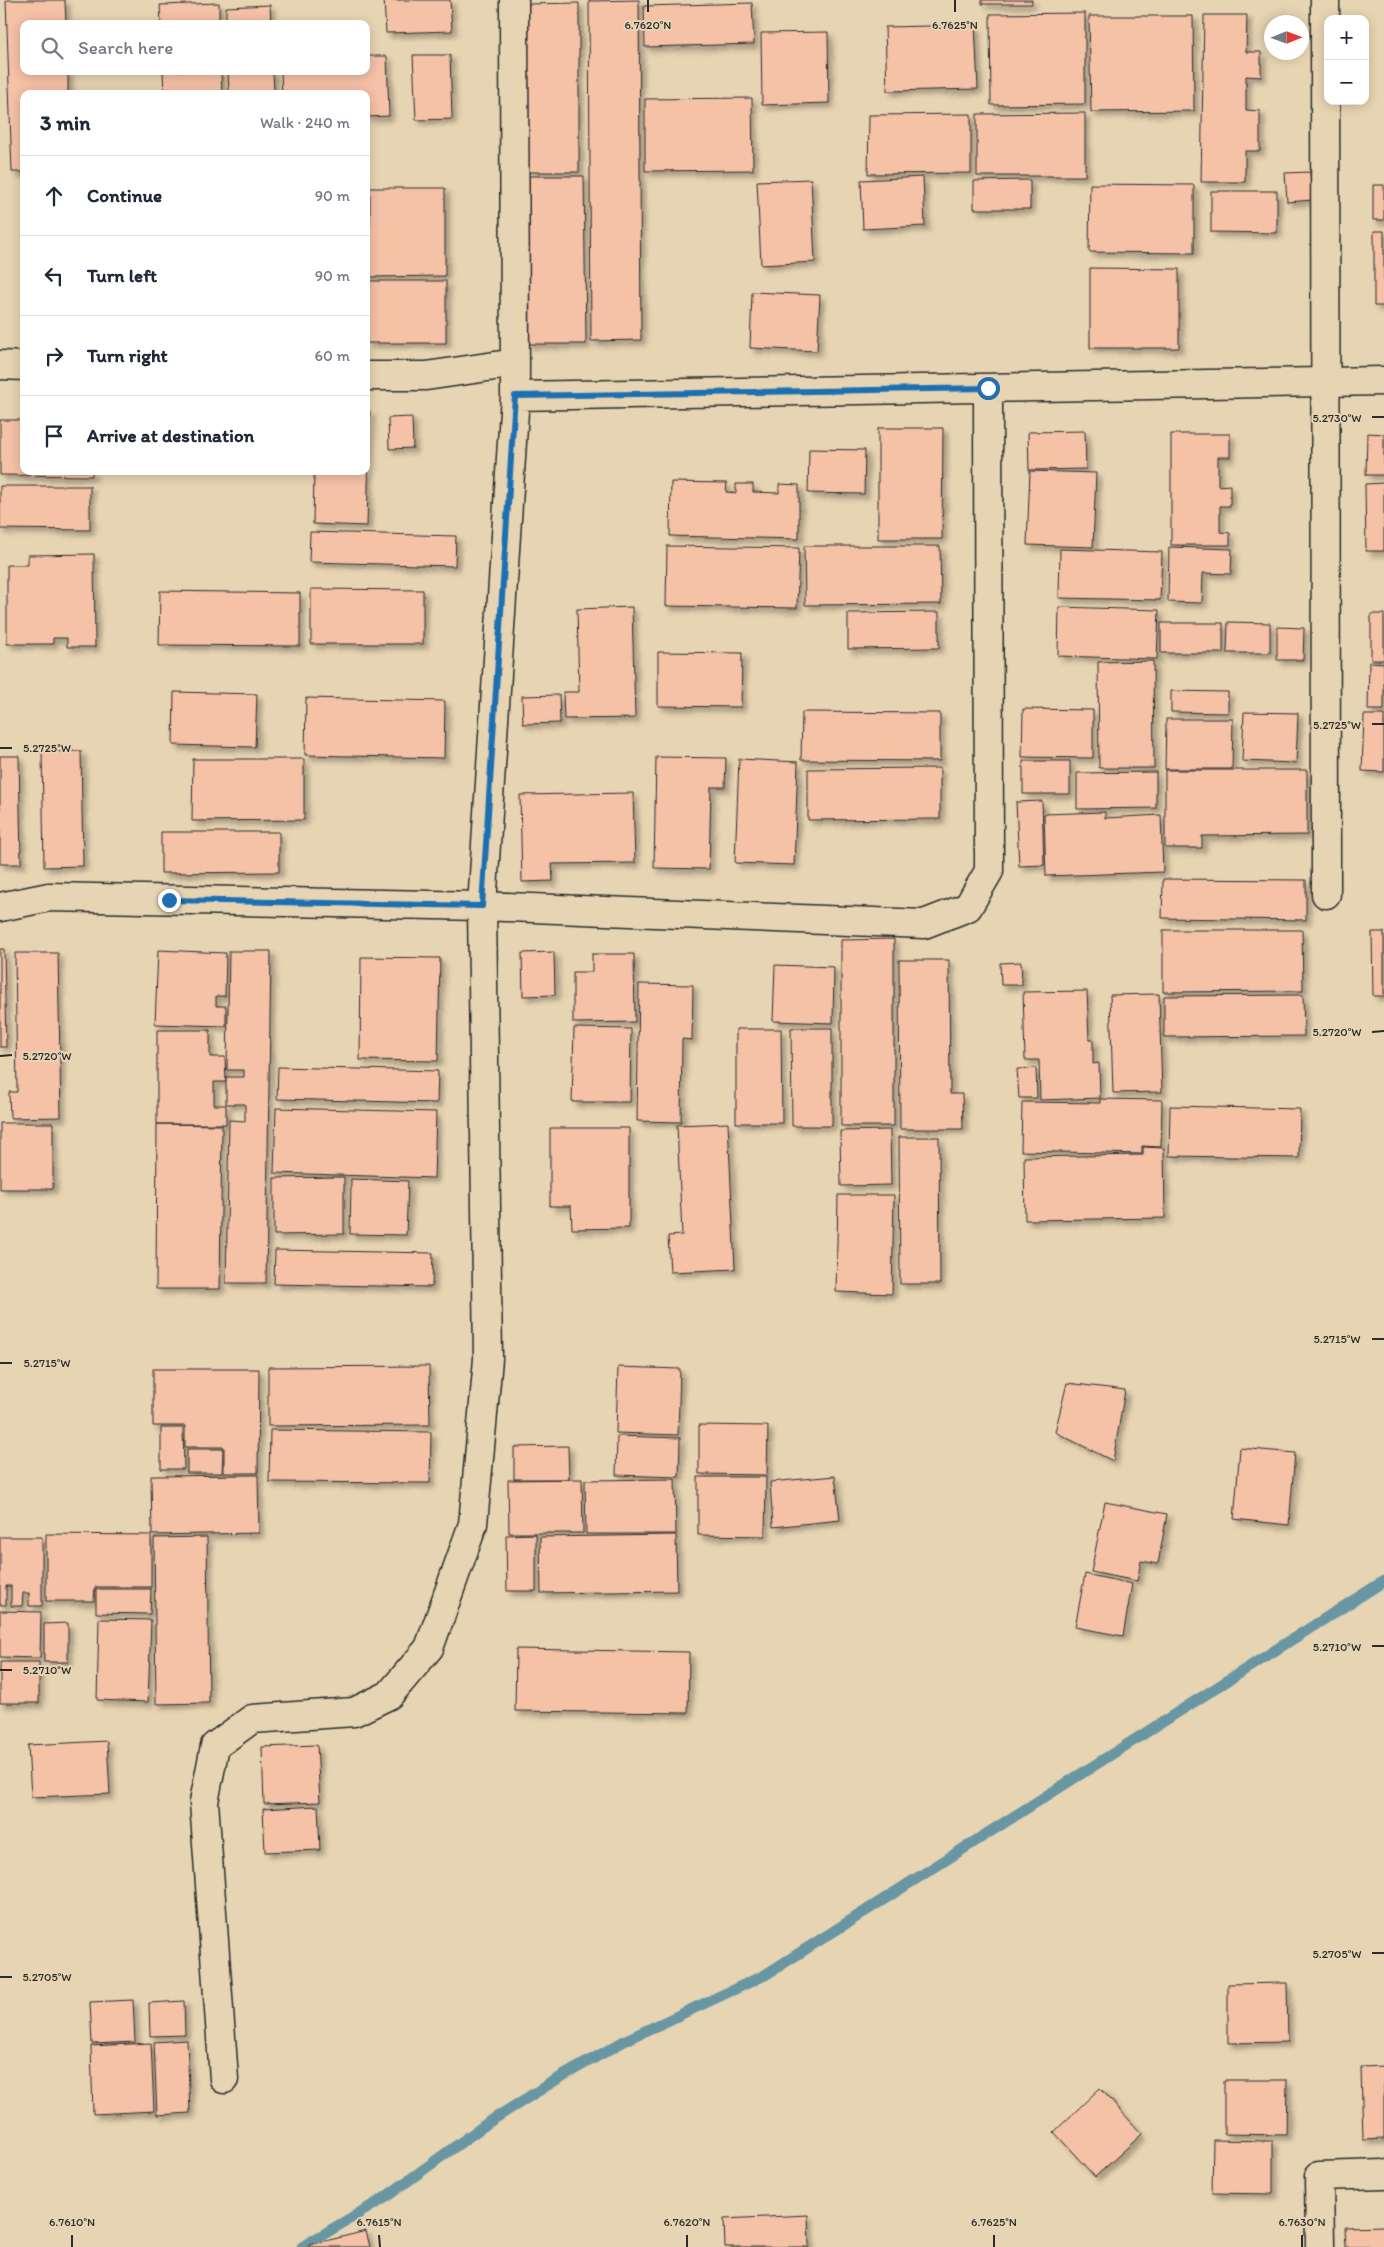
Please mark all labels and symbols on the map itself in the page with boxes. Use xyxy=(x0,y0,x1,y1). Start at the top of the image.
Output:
north arrow xyxy=(1264,15,1309,60)
text: 6.7620°N xyxy=(625,18,671,32)
text: 6.7625°N xyxy=(932,18,978,32)
route start xyxy=(977,377,1000,400)
text: 5.2730°W xyxy=(1312,411,1362,425)
text: 5.2725°W xyxy=(1313,718,1361,732)
text: 5.2725°W xyxy=(23,741,71,755)
route end xyxy=(158,889,181,912)
text: 5.2720°W xyxy=(1312,1025,1362,1039)
text: 5.2720°W xyxy=(22,1049,72,1063)
text: 5.2715°W xyxy=(1313,1332,1361,1346)
text: 5.2715°W xyxy=(23,1356,71,1370)
text: 5.2710°W xyxy=(1313,1640,1361,1654)
text: 5.2710°W xyxy=(23,1663,71,1677)
text: 5.2705°W xyxy=(1312,1947,1362,1961)
text: 5.2705°W xyxy=(22,1970,72,1984)
text: 6.7610°N xyxy=(49,2215,95,2229)
text: 6.7615°N xyxy=(356,2215,402,2229)
text: 6.7620°N xyxy=(664,2215,710,2229)
text: 6.7625°N xyxy=(971,2215,1017,2229)
text: 6.7630°N xyxy=(1278,2215,1326,2229)

